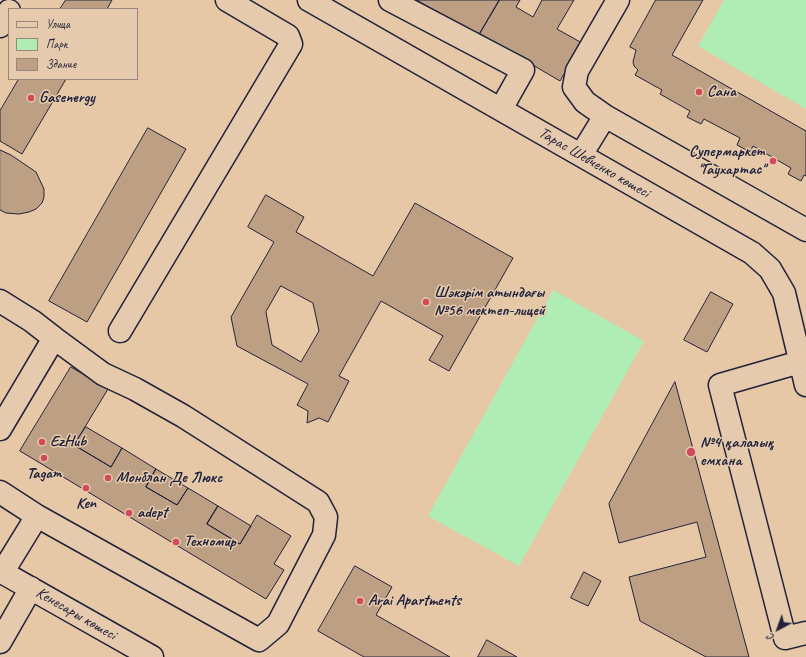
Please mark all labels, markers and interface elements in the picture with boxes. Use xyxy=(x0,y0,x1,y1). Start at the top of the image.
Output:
legend xyxy=(8,8,138,80)
text: Улица xyxy=(46,16,70,32)
text: Парк xyxy=(46,36,67,52)
text: Здание xyxy=(46,56,76,72)
place label: Сана xyxy=(707,82,736,102)
marker: Сана xyxy=(694,87,704,97)
place label: Gasenergy xyxy=(39,88,95,108)
marker: Gasenergy xyxy=(26,93,36,103)
street label: Тарас Шевченко көшесі xyxy=(535,123,653,203)
place label: Супермаркет "Гаухартас" xyxy=(689,142,765,180)
marker: Супермаркет "Гаухартас" xyxy=(768,156,778,166)
place label: Шәкәрім атындағы №56 мектеп-лицей xyxy=(434,283,545,321)
marker: Шәкәрім атындағы №56 мектеп-лицей xyxy=(421,297,431,307)
place label: EzHub xyxy=(50,432,86,452)
place label: №4 қалалық емхана xyxy=(700,433,774,471)
marker: EzHub xyxy=(37,437,47,447)
marker: №4 қалалық емхана xyxy=(685,446,697,458)
marker: Tagam xyxy=(39,453,49,463)
place label: Tagam xyxy=(26,464,62,484)
place label: Монблан Де Люкс xyxy=(116,468,222,488)
marker: Монблан Де Люкс xyxy=(103,473,113,483)
marker: Ken xyxy=(81,483,91,493)
place label: Ken xyxy=(76,494,96,514)
place label: adept xyxy=(137,503,167,523)
marker: adept xyxy=(124,508,134,518)
place label: Техномир xyxy=(184,532,236,552)
marker: Техномир xyxy=(171,537,181,547)
street label: Кенесары көшесі xyxy=(32,583,120,645)
place label: Arai Apartments xyxy=(368,591,461,611)
marker: Arai Apartments xyxy=(355,596,365,606)
north arrow xyxy=(758,609,798,649)
text: С xyxy=(763,631,777,645)

